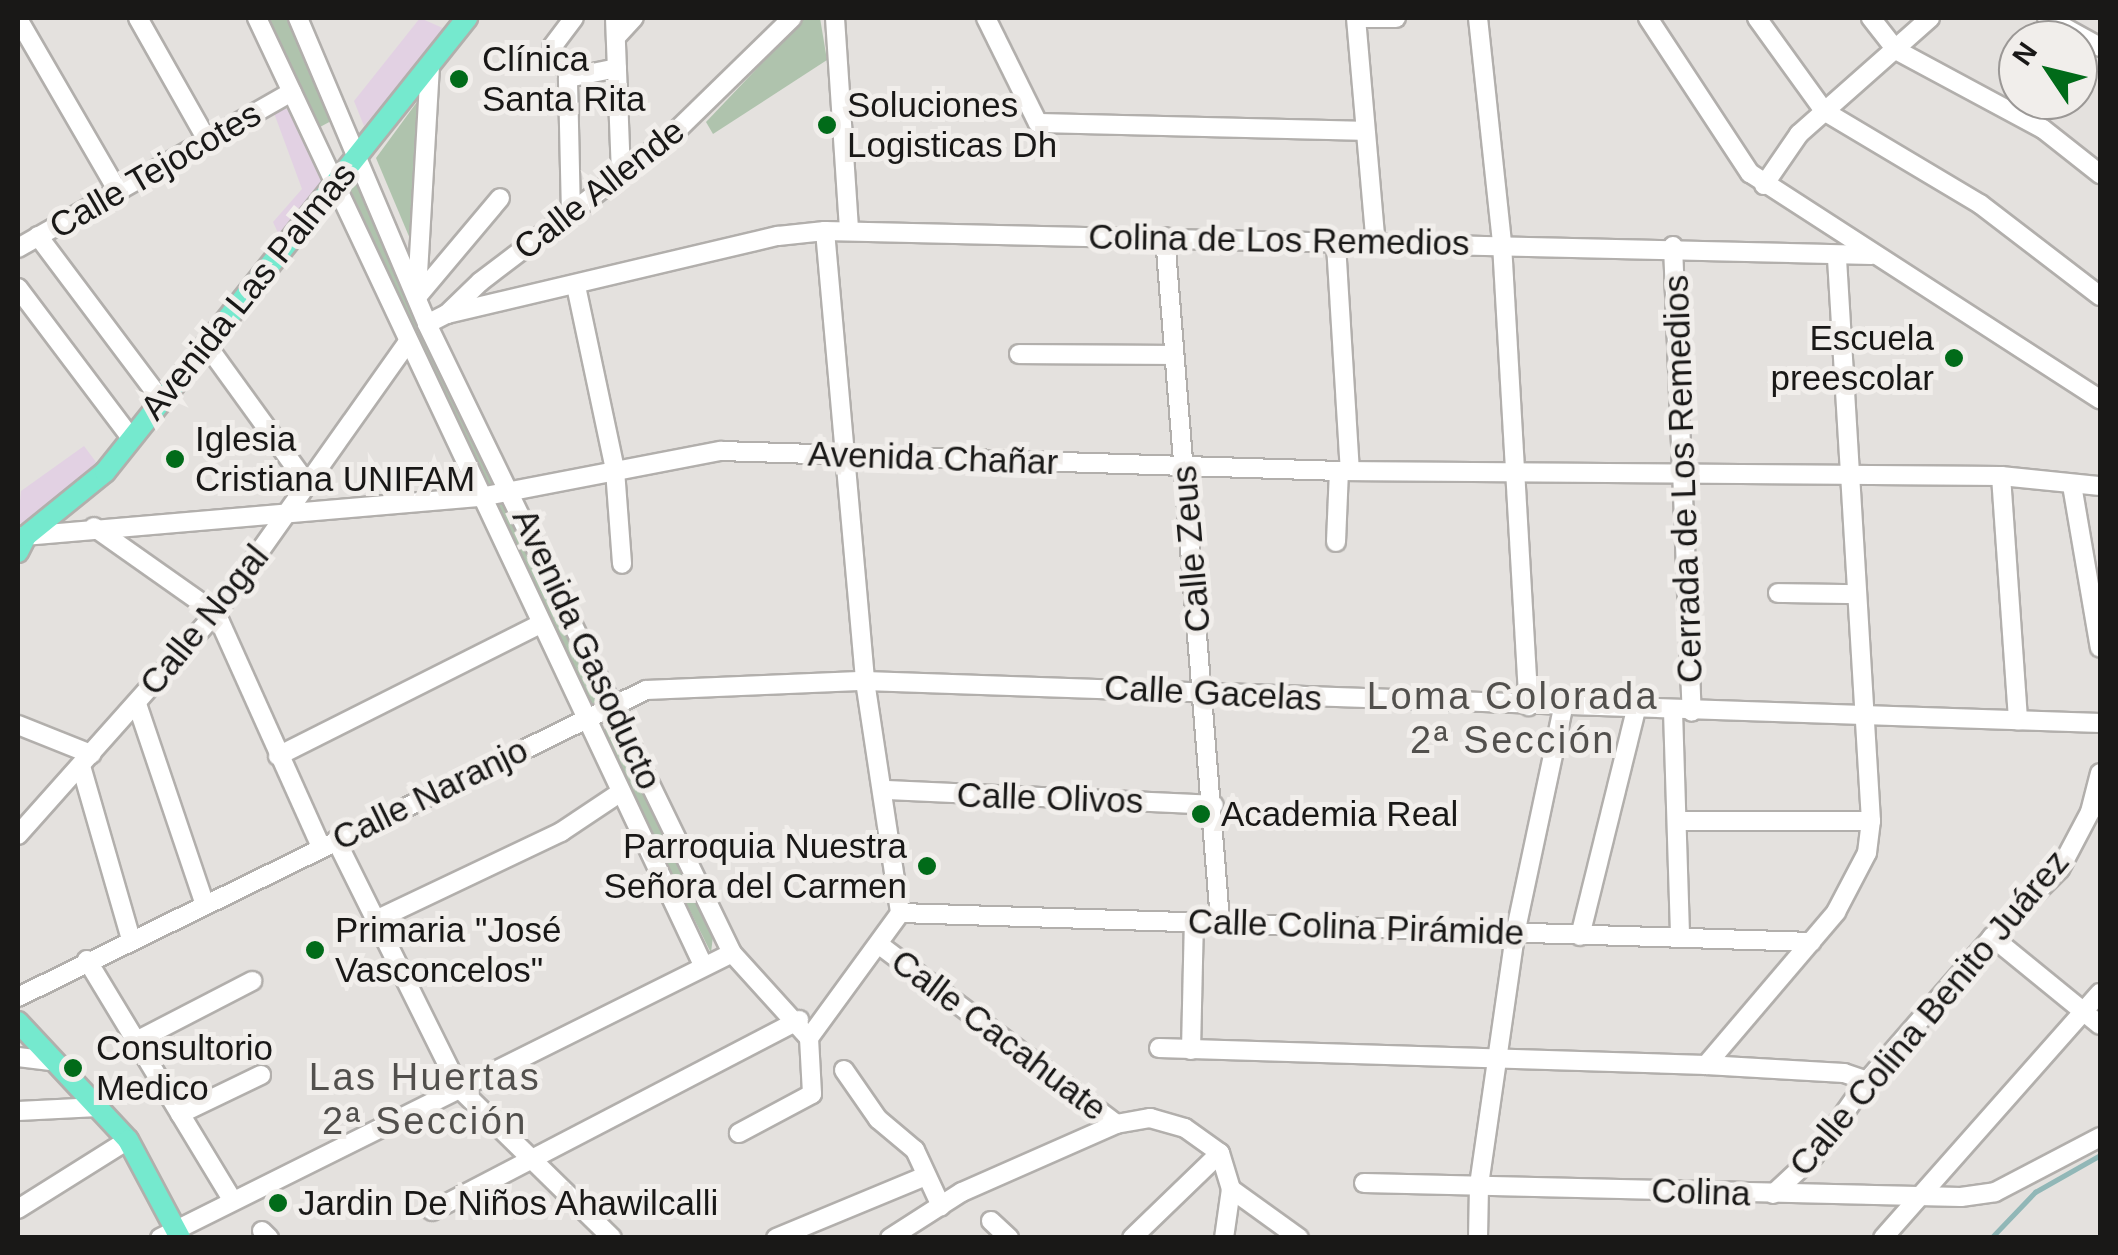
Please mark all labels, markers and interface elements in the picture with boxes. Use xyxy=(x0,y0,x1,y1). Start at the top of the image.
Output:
north arrow xyxy=(1998,20,2098,120)
text: N xyxy=(2006,36,2043,71)
place label: Clínica Santa Rita xyxy=(482,38,645,120)
marker: Clínica Santa Rita xyxy=(446,66,472,92)
place label: Soluciones Logisticas Dh xyxy=(847,84,1057,166)
street label: Calle Tejocotes xyxy=(42,92,268,248)
street label: Calle Allende xyxy=(505,109,693,269)
marker: Soluciones Logisticas Dh xyxy=(816,114,838,136)
street label: Avenida Las Palmas xyxy=(131,154,365,428)
street label: Colina de Los Remedios xyxy=(1088,216,1470,264)
street label: Cerrada de Los Remedios xyxy=(1655,274,1711,684)
place label: Escuela preescolar xyxy=(1771,317,1934,399)
marker: Escuela preescolar xyxy=(1943,347,1965,369)
place label: Iglesia Cristiana UNIFAM xyxy=(195,418,475,500)
street label: Avenida Chañar xyxy=(807,433,1059,483)
marker: Iglesia Cristiana UNIFAM xyxy=(164,448,186,470)
street label: Calle Zeus xyxy=(1163,464,1219,634)
street label: Avenida Gasoducto xyxy=(504,502,670,796)
street label: Calle Nogal xyxy=(131,536,277,704)
street label: Calle Gacelas xyxy=(1103,666,1323,720)
district label: Loma Colorada 2ª Sección xyxy=(1367,674,1659,764)
street label: Calle Naranjo xyxy=(325,729,535,859)
street label: Calle Olivos xyxy=(956,774,1144,822)
place label: Academia Real xyxy=(1221,793,1458,835)
marker: Academia Real xyxy=(1190,803,1212,825)
place label: Parroquia Nuestra Señora del Carmen xyxy=(604,825,907,907)
street label: Calle Colina Benito Juárez xyxy=(1780,842,2078,1184)
marker: Parroquia Nuestra Señora del Carmen xyxy=(916,855,938,877)
street label: Calle Colina Pirámide xyxy=(1187,900,1525,954)
place label: Primaria "José Vasconcelos" xyxy=(335,909,561,991)
marker: Primaria "José Vasconcelos" xyxy=(304,939,326,961)
street label: Calle Cacahuate xyxy=(883,940,1115,1130)
place label: Consultorio Medico xyxy=(96,1027,273,1109)
marker: Consultorio Medico xyxy=(60,1055,86,1081)
district label: Las Huertas 2ª Sección xyxy=(309,1055,541,1144)
street label: Colina xyxy=(1651,1169,1751,1215)
place label: Jardin De Niños Ahawilcalli xyxy=(298,1182,720,1224)
marker: Jardin De Niños Ahawilcalli xyxy=(267,1192,289,1214)

